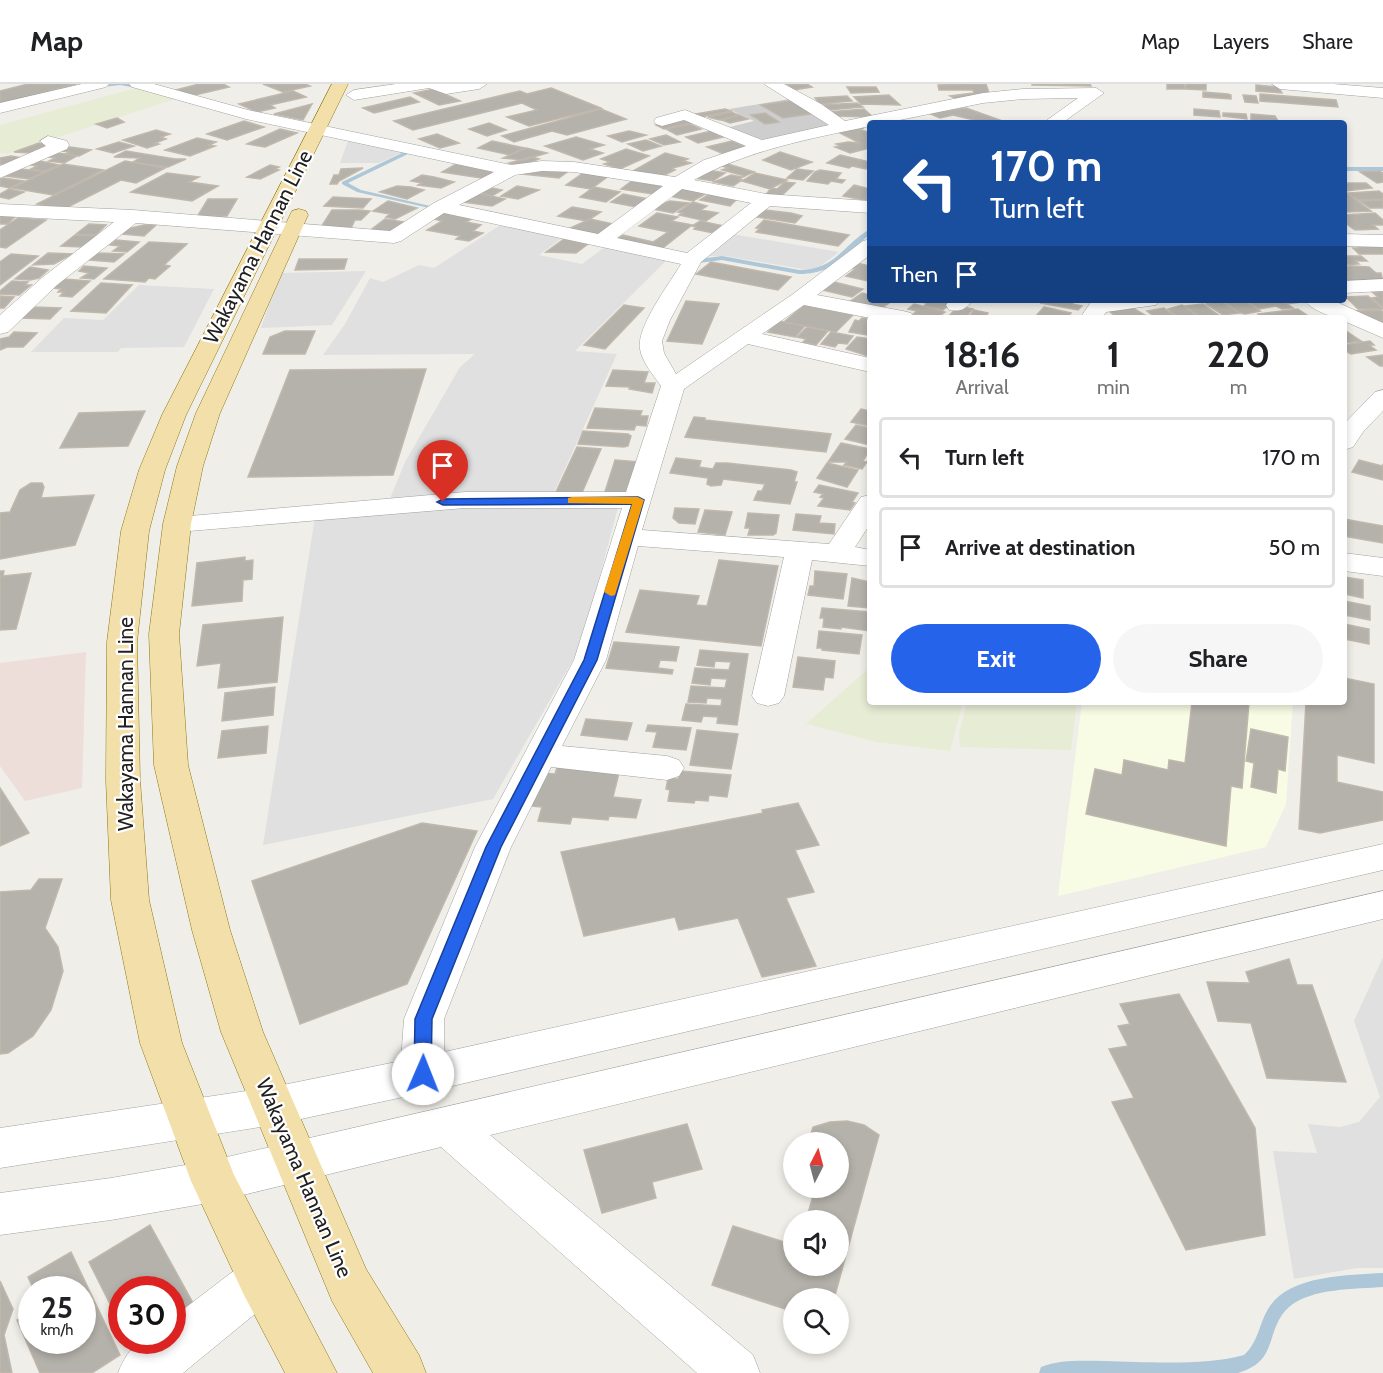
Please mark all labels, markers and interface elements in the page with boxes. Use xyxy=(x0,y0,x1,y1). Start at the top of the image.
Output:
text: Map xyxy=(30,24,83,58)
text: Map xyxy=(1141,29,1180,54)
text: Layers xyxy=(1213,29,1269,54)
text: Share xyxy=(1302,29,1353,54)
text: 170 m xyxy=(990,140,1102,192)
icon: left xyxy=(891,144,969,222)
street label: Wakayama Hannan Line xyxy=(198,146,317,348)
text: Turn left xyxy=(990,192,1084,225)
icon: arrive xyxy=(950,258,983,291)
text: Then xyxy=(891,261,938,288)
text: 18:16 xyxy=(944,332,1020,376)
text: 1 xyxy=(1107,332,1120,376)
text: 220 xyxy=(1207,332,1270,376)
text: Arrival xyxy=(955,375,1009,399)
text: min xyxy=(1097,375,1130,399)
text: m xyxy=(1230,375,1247,399)
pin xyxy=(417,440,468,502)
icon: left xyxy=(894,441,927,474)
text: Turn left xyxy=(945,444,1024,471)
text: 170 m xyxy=(1262,444,1320,471)
icon: arrive xyxy=(426,449,459,482)
icon: arrive xyxy=(894,531,927,564)
text: Arrive at destination xyxy=(945,534,1135,561)
text: 50 m xyxy=(1268,534,1320,561)
street label: Wakayama Hannan Line xyxy=(113,617,138,831)
button: Exit xyxy=(891,624,1101,693)
button: Share xyxy=(1113,624,1323,693)
position arrow xyxy=(391,1042,455,1106)
street label: Wakayama Hannan Line xyxy=(251,1074,358,1281)
north arrow xyxy=(783,1132,849,1198)
map controls xyxy=(783,1132,849,1354)
button: sound xyxy=(783,1210,849,1276)
speed limit sign: 30 xyxy=(108,1276,186,1354)
button: search xyxy=(783,1288,849,1354)
text: 25 xyxy=(41,1289,73,1326)
text: km/h xyxy=(41,1321,73,1339)

